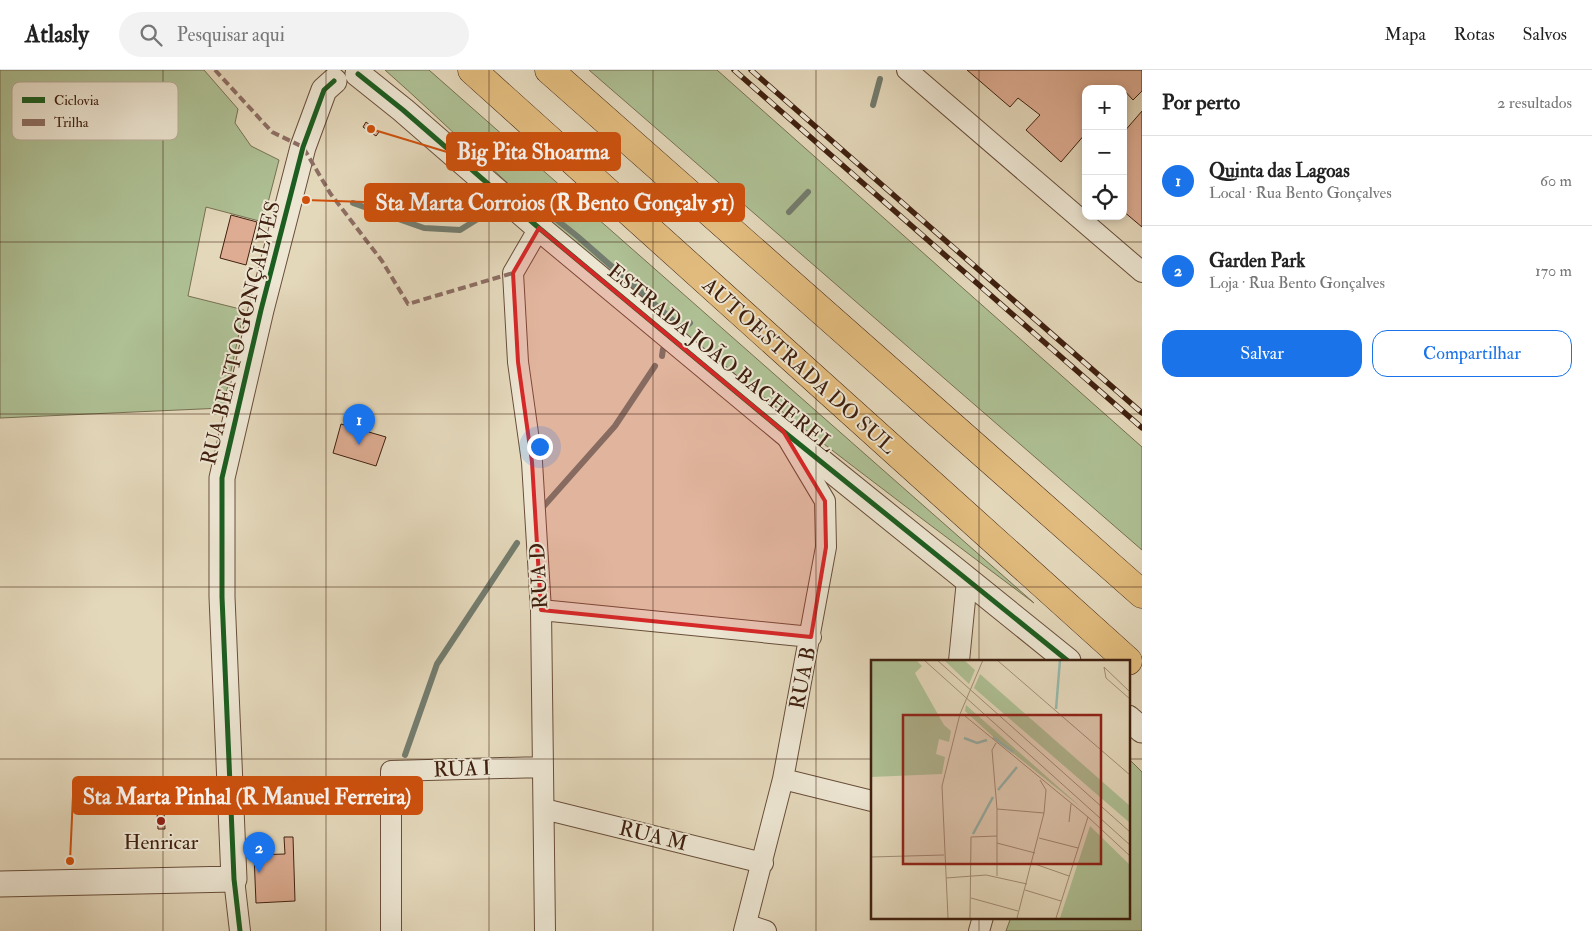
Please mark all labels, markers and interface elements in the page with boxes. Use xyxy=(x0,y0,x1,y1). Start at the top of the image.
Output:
search box xyxy=(119,12,469,57)
text: Atlasly xyxy=(25,19,89,50)
icon: search xyxy=(137,21,165,49)
text: Pesquisar aqui xyxy=(177,23,285,47)
text: Mapa xyxy=(1385,23,1426,46)
text: Rotas xyxy=(1454,23,1495,46)
text: Salvos xyxy=(1523,23,1567,46)
legend xyxy=(12,82,178,140)
map controls xyxy=(1082,85,1127,220)
button: + xyxy=(1082,85,1127,130)
text: Por perto xyxy=(1162,89,1240,116)
text: Ciclovia xyxy=(54,92,99,109)
text: 2 resultados xyxy=(1497,93,1572,113)
text: Trilha xyxy=(54,114,89,131)
button: − xyxy=(1082,130,1127,175)
callout: Big Pita Shoarma xyxy=(447,133,620,170)
text: Big Pita Shoarma xyxy=(457,138,610,167)
text: Quinta das Lagoas xyxy=(1209,159,1350,183)
text: 1 xyxy=(1175,171,1181,191)
text: 60 m xyxy=(1540,171,1572,191)
button: locate xyxy=(1082,175,1127,220)
text: Local · Rua Bento Gonçalves xyxy=(1209,183,1392,203)
callout: Sta Marta Corroios (R Bento Gonçalv 51) xyxy=(365,184,744,221)
text: Sta Marta Corroios (R Bento Gonçalv 51) xyxy=(375,189,735,217)
street label: RUA BENTO GONÇALVES xyxy=(195,198,287,468)
text: Garden Park xyxy=(1209,249,1305,273)
street label: ESTRADA JOÃO BACHEREL xyxy=(602,258,840,458)
text: 2 xyxy=(1174,261,1182,281)
text: 170 m xyxy=(1535,261,1572,281)
street label: AUTOESTRADA DO SUL xyxy=(696,271,901,460)
text: Loja · Rua Bento Gonçalves xyxy=(1209,273,1385,293)
button: Salvar xyxy=(1162,330,1362,377)
button: Compartilhar xyxy=(1372,330,1572,377)
pin: 1 xyxy=(343,404,375,445)
your location xyxy=(527,434,553,460)
street label: RUA D xyxy=(524,542,554,610)
street label: RUA B xyxy=(784,645,822,711)
inset map xyxy=(871,660,1130,918)
street label: RUA I xyxy=(433,755,491,783)
callout: Sta Marta Pinhal (R Manuel Ferreira) xyxy=(73,777,422,814)
text: Sta Marta Pinhal (R Manuel Ferreira) xyxy=(83,783,411,811)
street label: RUA M xyxy=(616,814,690,858)
marker: Henricar xyxy=(155,815,167,827)
place label: Henricar xyxy=(124,829,199,856)
pin: 2 xyxy=(243,832,275,873)

